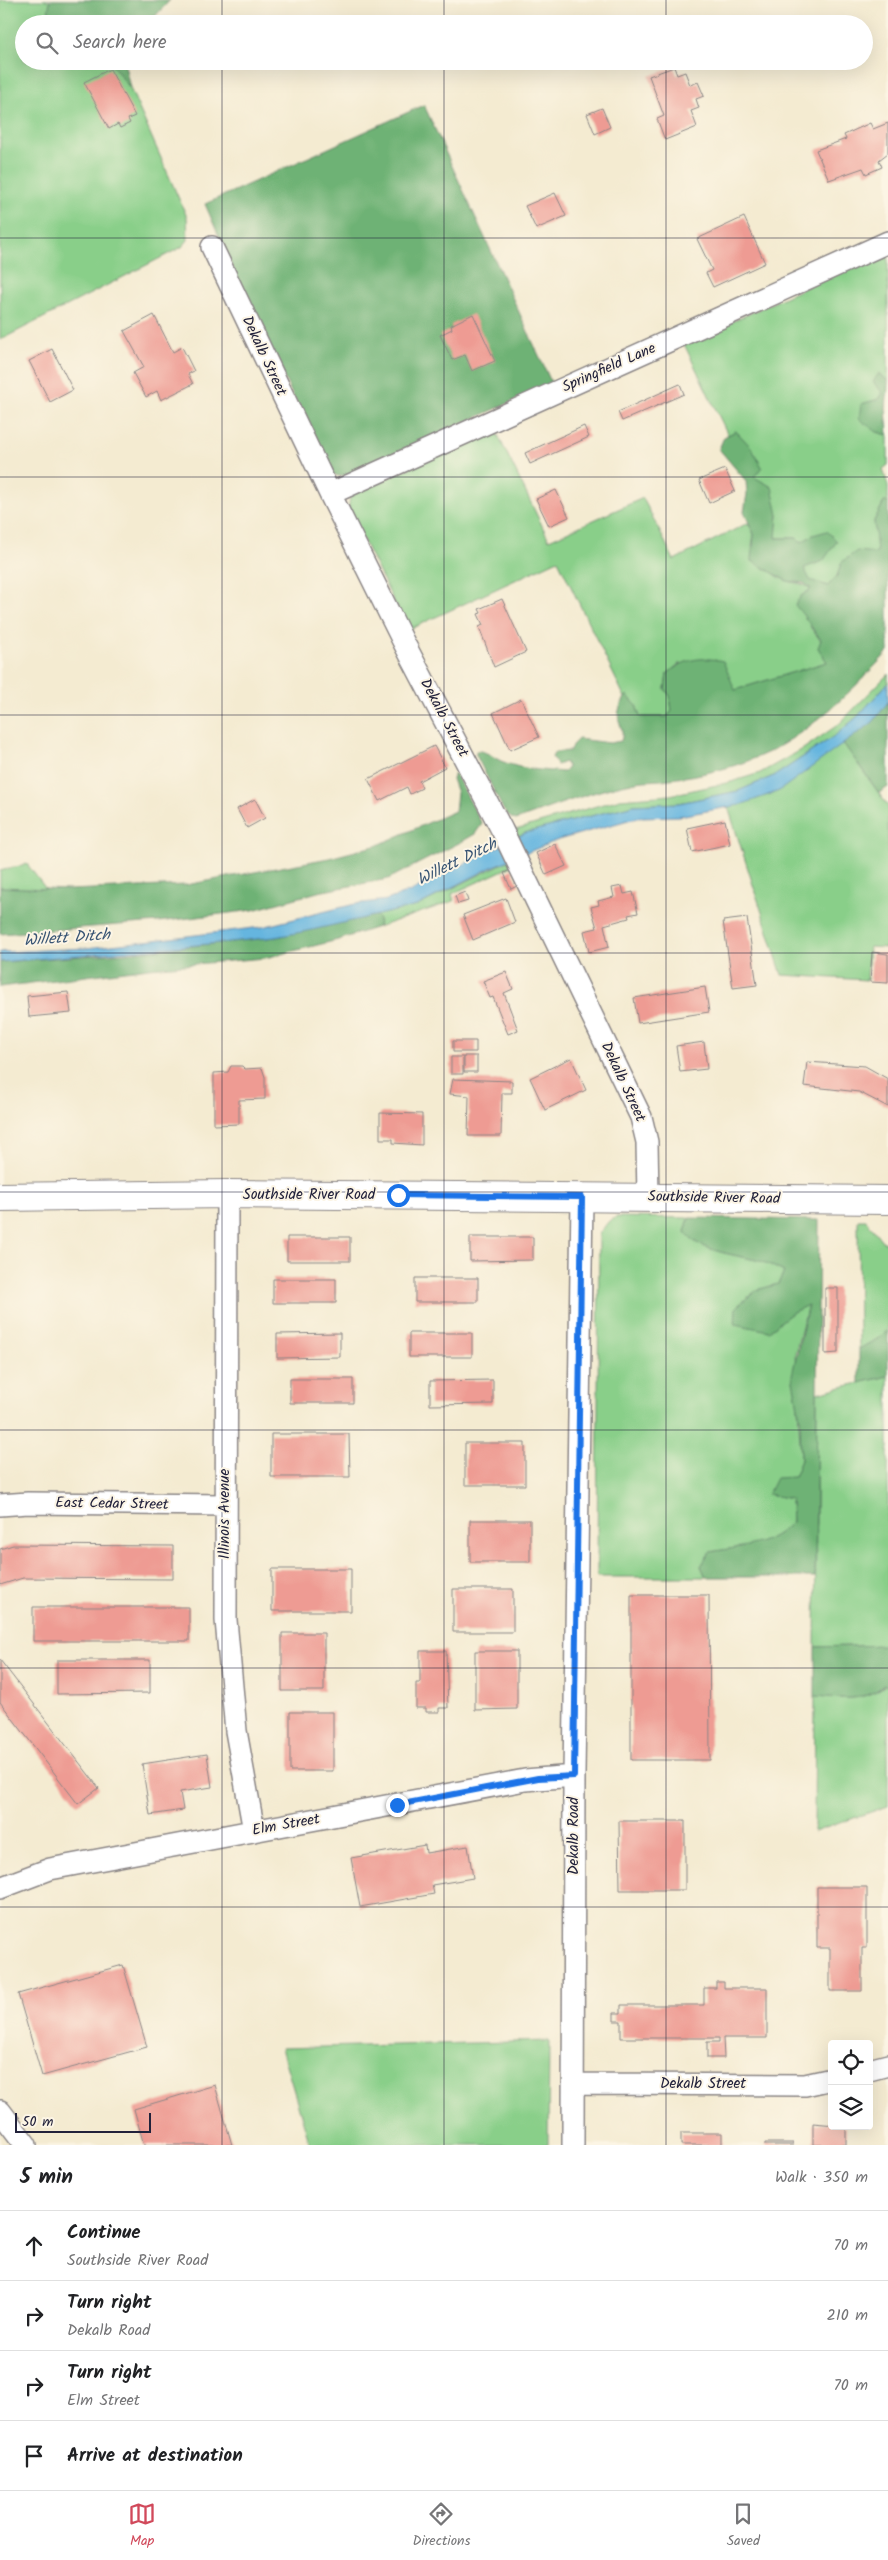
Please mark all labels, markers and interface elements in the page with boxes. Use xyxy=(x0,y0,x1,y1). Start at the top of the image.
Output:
search box xyxy=(15,15,873,70)
text: Search here xyxy=(73,28,167,58)
icon: search xyxy=(33,29,61,57)
street label: Dekalb Street xyxy=(235,312,293,400)
street label: Springfield Lane xyxy=(558,336,660,399)
street label: Dekalb Street xyxy=(413,674,475,762)
water label: Willett Ditch xyxy=(413,831,502,892)
water label: Willett Ditch xyxy=(23,922,112,953)
street label: Dekalb Street xyxy=(594,1038,652,1126)
street label: Southside River Road xyxy=(243,1183,376,1207)
route start xyxy=(387,1184,410,1207)
street label: Southside River Road xyxy=(648,1185,781,1211)
street label: Illinois Avenue xyxy=(213,1469,237,1559)
street label: East Cedar Street xyxy=(55,1491,169,1517)
route end xyxy=(386,1794,409,1817)
street label: Dekalb Road xyxy=(562,1796,586,1875)
street label: Elm Street xyxy=(250,1807,322,1843)
map controls xyxy=(828,2040,873,2130)
button: locate xyxy=(828,2040,873,2085)
street label: Dekalb Street xyxy=(660,2072,746,2096)
button: layers xyxy=(828,2085,873,2130)
scale bar xyxy=(15,2110,151,2133)
text: 50 m xyxy=(22,2111,53,2133)
text: 5 min xyxy=(20,2161,73,2194)
text: Walk · 350 m xyxy=(775,2165,868,2190)
text: Continue xyxy=(67,2218,140,2248)
icon: ahead xyxy=(20,2232,48,2260)
text: 70 m xyxy=(833,2233,868,2258)
text: Southside River Road xyxy=(67,2248,208,2273)
text: Turn right xyxy=(67,2288,152,2318)
icon: right xyxy=(20,2302,48,2330)
text: 210 m xyxy=(827,2303,868,2328)
text: Dekalb Road xyxy=(67,2318,150,2343)
text: Turn right xyxy=(67,2358,152,2388)
icon: right xyxy=(20,2372,48,2400)
text: 70 m xyxy=(833,2373,868,2398)
text: Elm Street xyxy=(67,2388,140,2413)
text: Arrive at destination xyxy=(67,2441,243,2471)
icon: arrive xyxy=(20,2442,48,2470)
tab: Map xyxy=(128,2500,156,2552)
tab: Directions xyxy=(412,2500,470,2552)
tab: Saved xyxy=(727,2500,760,2552)

